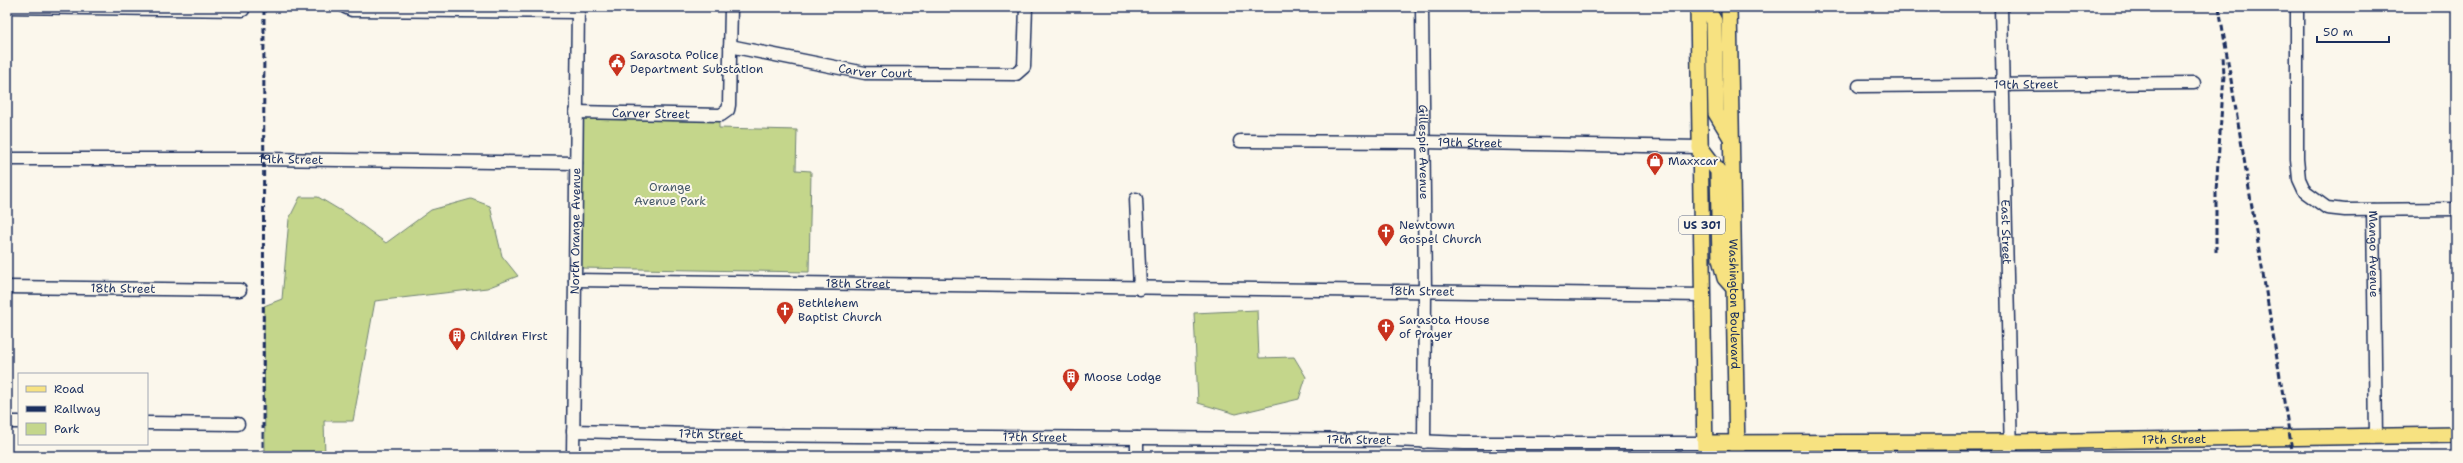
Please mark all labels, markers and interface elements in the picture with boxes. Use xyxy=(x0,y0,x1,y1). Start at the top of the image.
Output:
scale bar xyxy=(2317,18,2389,44)
text: 50 m xyxy=(2323,24,2353,40)
place label: Sarasota Police Department Substation xyxy=(630,47,763,77)
public building icon: Sarasota Police Department Substation xyxy=(607,52,627,77)
street label: Carver Court xyxy=(837,60,913,81)
street label: 19th Street xyxy=(1994,76,2058,93)
street label: Gillespie Avenue xyxy=(1415,104,1432,200)
street label: Carver Street xyxy=(612,105,690,122)
street label: 19th Street xyxy=(1437,134,1503,151)
street label: 19th Street xyxy=(259,151,323,168)
shop icon: Maxxcar xyxy=(1645,151,1665,176)
place label: Maxxcar xyxy=(1668,153,1719,169)
street label: North Orange Avenue xyxy=(567,167,584,295)
park label: Orange Avenue Park xyxy=(634,179,706,209)
street label: East Street xyxy=(1997,199,2015,265)
street label: Mango Avenue xyxy=(2365,210,2382,298)
road number: US 301 xyxy=(1679,216,1725,234)
place label: Newtown Gospel Church xyxy=(1399,217,1482,247)
church icon: Newtown Gospel Church xyxy=(1376,222,1396,247)
street label: Washington Boulevard xyxy=(1725,238,1743,370)
street label: 18th Street xyxy=(825,275,891,292)
street label: 18th Street xyxy=(90,280,156,297)
street label: 18th Street xyxy=(1389,283,1455,300)
place label: Bethlehem Baptist Church xyxy=(798,295,882,325)
church icon: Bethlehem Baptist Church xyxy=(775,300,795,325)
place label: Sarasota House of Prayer xyxy=(1399,312,1490,342)
church icon: Sarasota House of Prayer xyxy=(1376,317,1396,342)
building icon: Children First xyxy=(447,326,467,351)
place label: Children First xyxy=(470,328,548,344)
building icon: Moose Lodge xyxy=(1061,367,1081,392)
place label: Moose Lodge xyxy=(1084,369,1162,385)
legend xyxy=(18,373,148,445)
text: Road xyxy=(54,381,85,397)
text: Railway xyxy=(54,401,101,417)
text: Park xyxy=(54,421,80,437)
street label: 17th Street xyxy=(678,426,743,443)
street label: 17th Street xyxy=(1003,429,1067,446)
street label: 17th Street xyxy=(1327,431,1391,448)
street label: 17th Street xyxy=(2142,431,2206,448)

